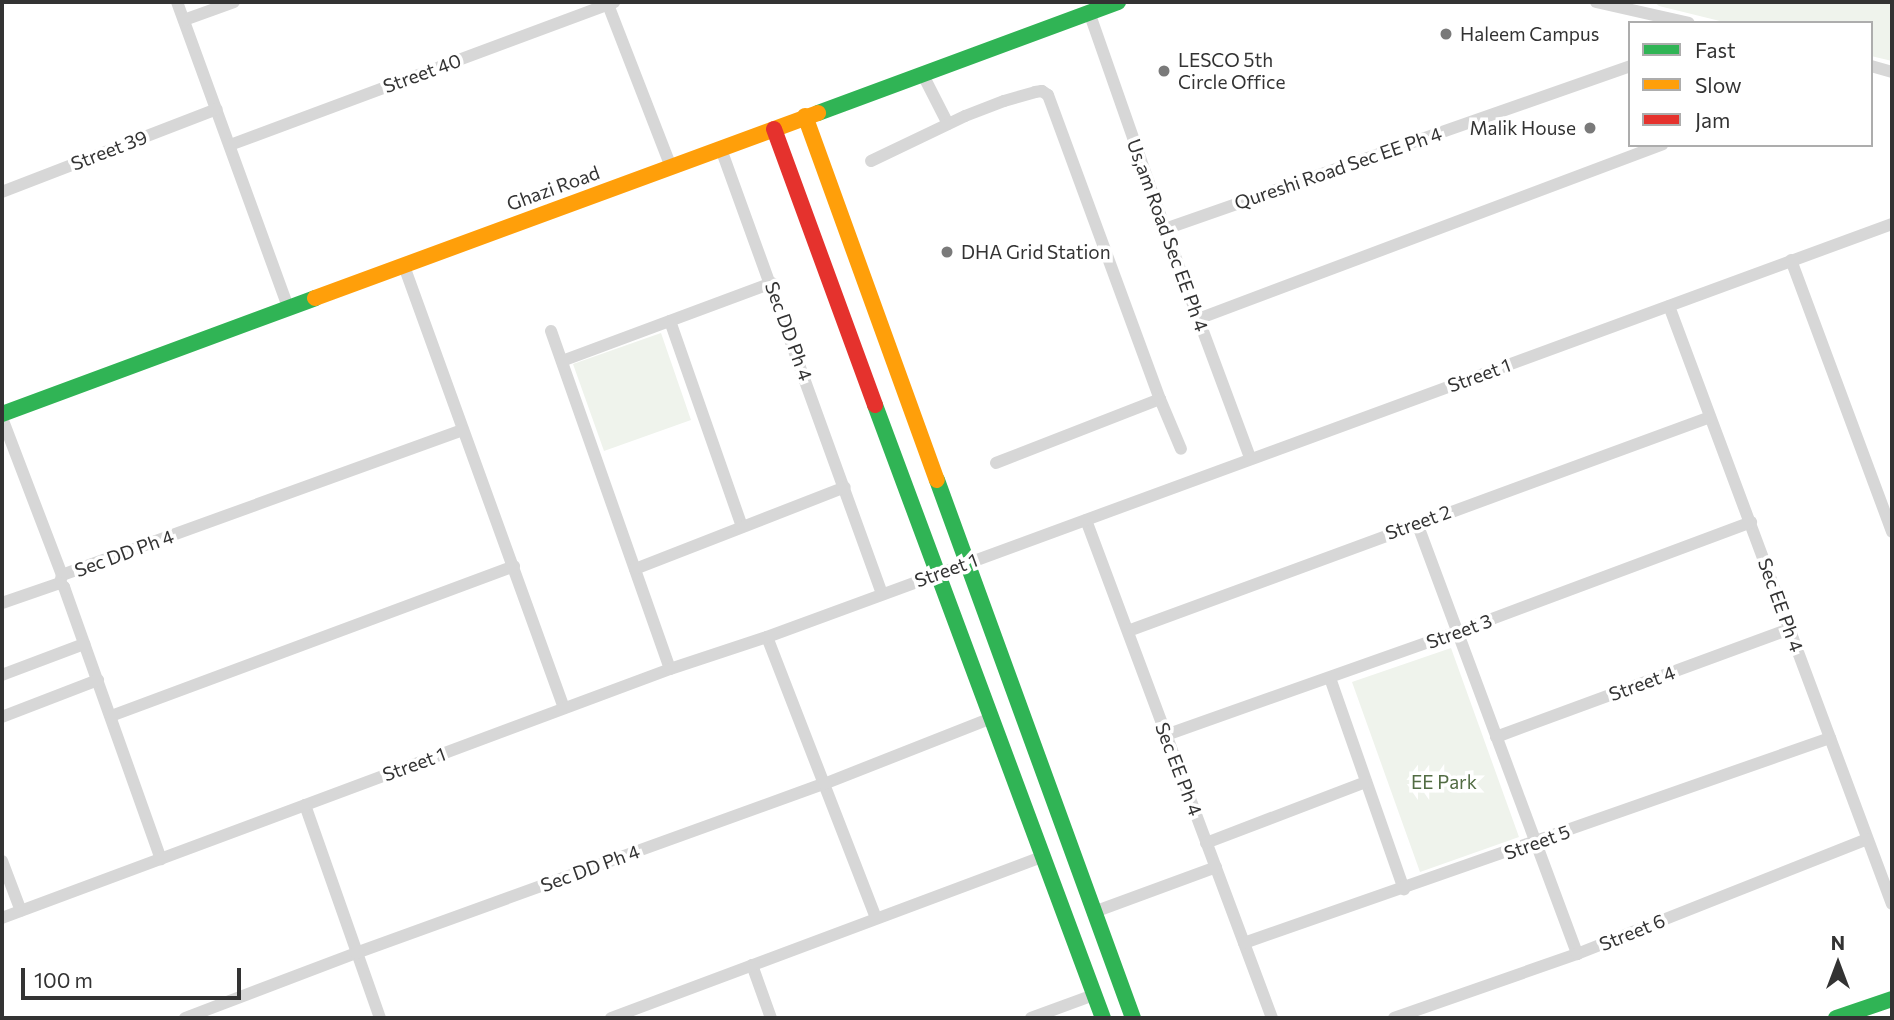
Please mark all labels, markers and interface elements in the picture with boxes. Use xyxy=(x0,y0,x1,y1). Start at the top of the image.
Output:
legend xyxy=(1628,21,1873,147)
place label: Haleem Campus xyxy=(1460,23,1599,45)
marker: Haleem Campus xyxy=(1438,26,1454,42)
text: Fast xyxy=(1695,37,1736,62)
street label: Street 40 xyxy=(380,48,464,98)
place label: LESCO 5th Circle Office xyxy=(1178,49,1285,93)
marker: LESCO 5th Circle Office xyxy=(1156,63,1172,79)
text: Slow xyxy=(1695,72,1742,97)
text: Jam xyxy=(1695,107,1730,132)
place label: Malik House xyxy=(1470,117,1576,139)
marker: Malik House xyxy=(1582,120,1598,136)
street label: Qureshi Road Sec EE Ph 4 xyxy=(1231,122,1445,214)
street label: Street 39 xyxy=(68,125,150,175)
street label: Us,am Road Sec EE Ph 4 xyxy=(1123,136,1213,334)
street label: Ghazi Road xyxy=(503,161,603,215)
place label: DHA Grid Station xyxy=(961,241,1111,263)
marker: DHA Grid Station xyxy=(939,244,955,260)
street label: Sec DD Ph 4 xyxy=(761,278,817,384)
street label: Street 1 xyxy=(1444,353,1514,397)
street label: Street 2 xyxy=(1382,500,1454,544)
street label: Sec DD Ph 4 xyxy=(71,525,177,581)
street label: Street 1 xyxy=(911,548,981,592)
street label: Sec EE Ph 4 xyxy=(1753,555,1809,655)
street label: Street 3 xyxy=(1423,609,1495,653)
street label: Street 4 xyxy=(1606,661,1678,705)
street label: Sec EE Ph 4 xyxy=(1151,719,1207,819)
street label: Street 1 xyxy=(379,742,449,786)
park label: EE Park xyxy=(1411,771,1477,793)
street label: Street 5 xyxy=(1501,820,1573,864)
street label: Sec DD Ph 4 xyxy=(537,840,643,896)
street label: Street 6 xyxy=(1596,909,1668,955)
north arrow xyxy=(1803,929,1873,999)
text: N xyxy=(1831,931,1845,954)
scale bar xyxy=(24,954,245,998)
text: 100 m xyxy=(34,967,93,992)

